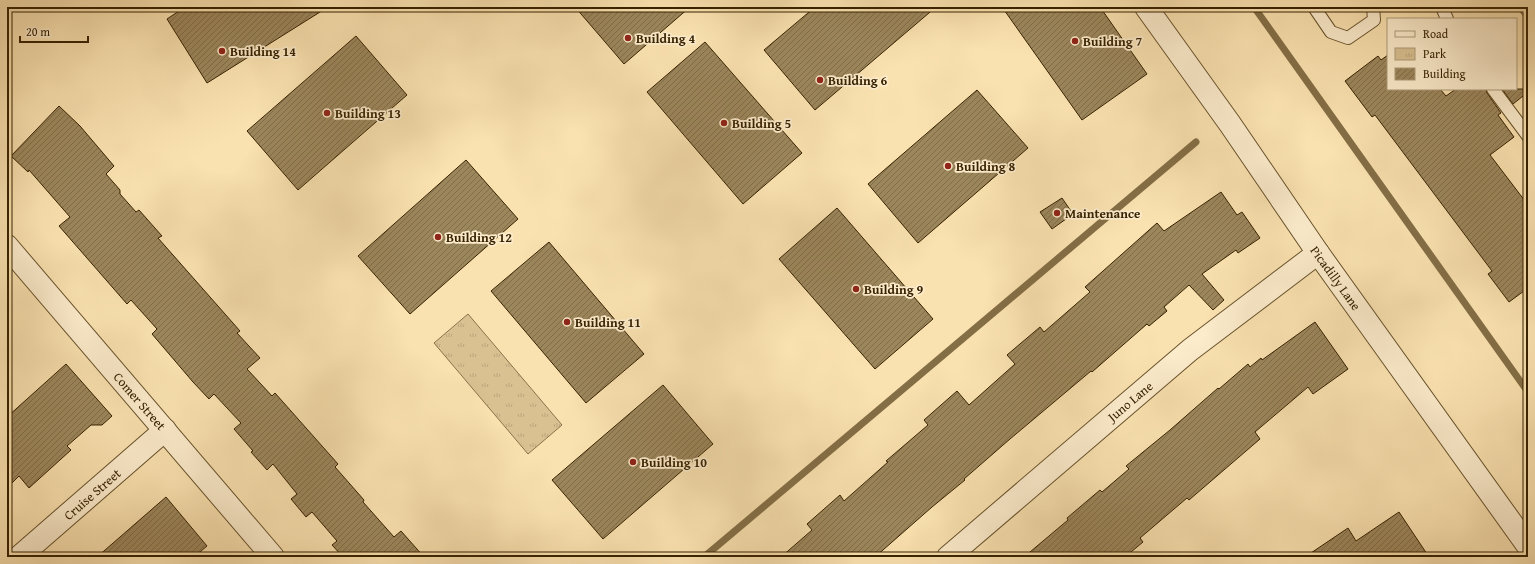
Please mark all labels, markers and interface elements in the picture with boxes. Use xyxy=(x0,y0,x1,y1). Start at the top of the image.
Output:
scale bar xyxy=(20,18,88,44)
legend xyxy=(1387,18,1517,90)
text: 20 m xyxy=(26,23,50,40)
text: Road xyxy=(1423,25,1449,42)
place label: Building 4 xyxy=(636,29,695,48)
place label: Building 7 xyxy=(1083,32,1142,51)
marker: Building 4 xyxy=(623,33,633,43)
marker: Building 7 xyxy=(1070,36,1080,46)
place label: Building 14 xyxy=(230,42,296,61)
text: Park xyxy=(1423,45,1447,62)
marker: Building 14 xyxy=(217,46,227,56)
text: Building xyxy=(1423,65,1466,82)
place label: Building 6 xyxy=(828,71,887,90)
marker: Building 6 xyxy=(815,75,825,85)
place label: Building 13 xyxy=(335,104,401,123)
marker: Building 13 xyxy=(322,108,332,118)
place label: Building 5 xyxy=(732,114,791,133)
marker: Building 5 xyxy=(719,118,729,128)
place label: Building 8 xyxy=(956,157,1015,176)
marker: Building 8 xyxy=(943,161,953,171)
place label: Maintenance xyxy=(1065,204,1140,223)
marker: Maintenance xyxy=(1052,208,1062,218)
place label: Building 12 xyxy=(446,228,512,247)
marker: Building 12 xyxy=(433,232,443,242)
street label: Picadilly Lane xyxy=(1306,242,1366,314)
place label: Building 9 xyxy=(864,280,923,299)
marker: Building 9 xyxy=(851,284,861,294)
place label: Building 11 xyxy=(575,313,641,332)
marker: Building 11 xyxy=(562,317,572,327)
street label: Comer Street xyxy=(109,368,171,435)
street label: Juno Lane xyxy=(1102,377,1157,427)
place label: Building 10 xyxy=(641,453,707,472)
marker: Building 10 xyxy=(628,457,638,467)
street label: Cruise Street xyxy=(60,464,125,525)

